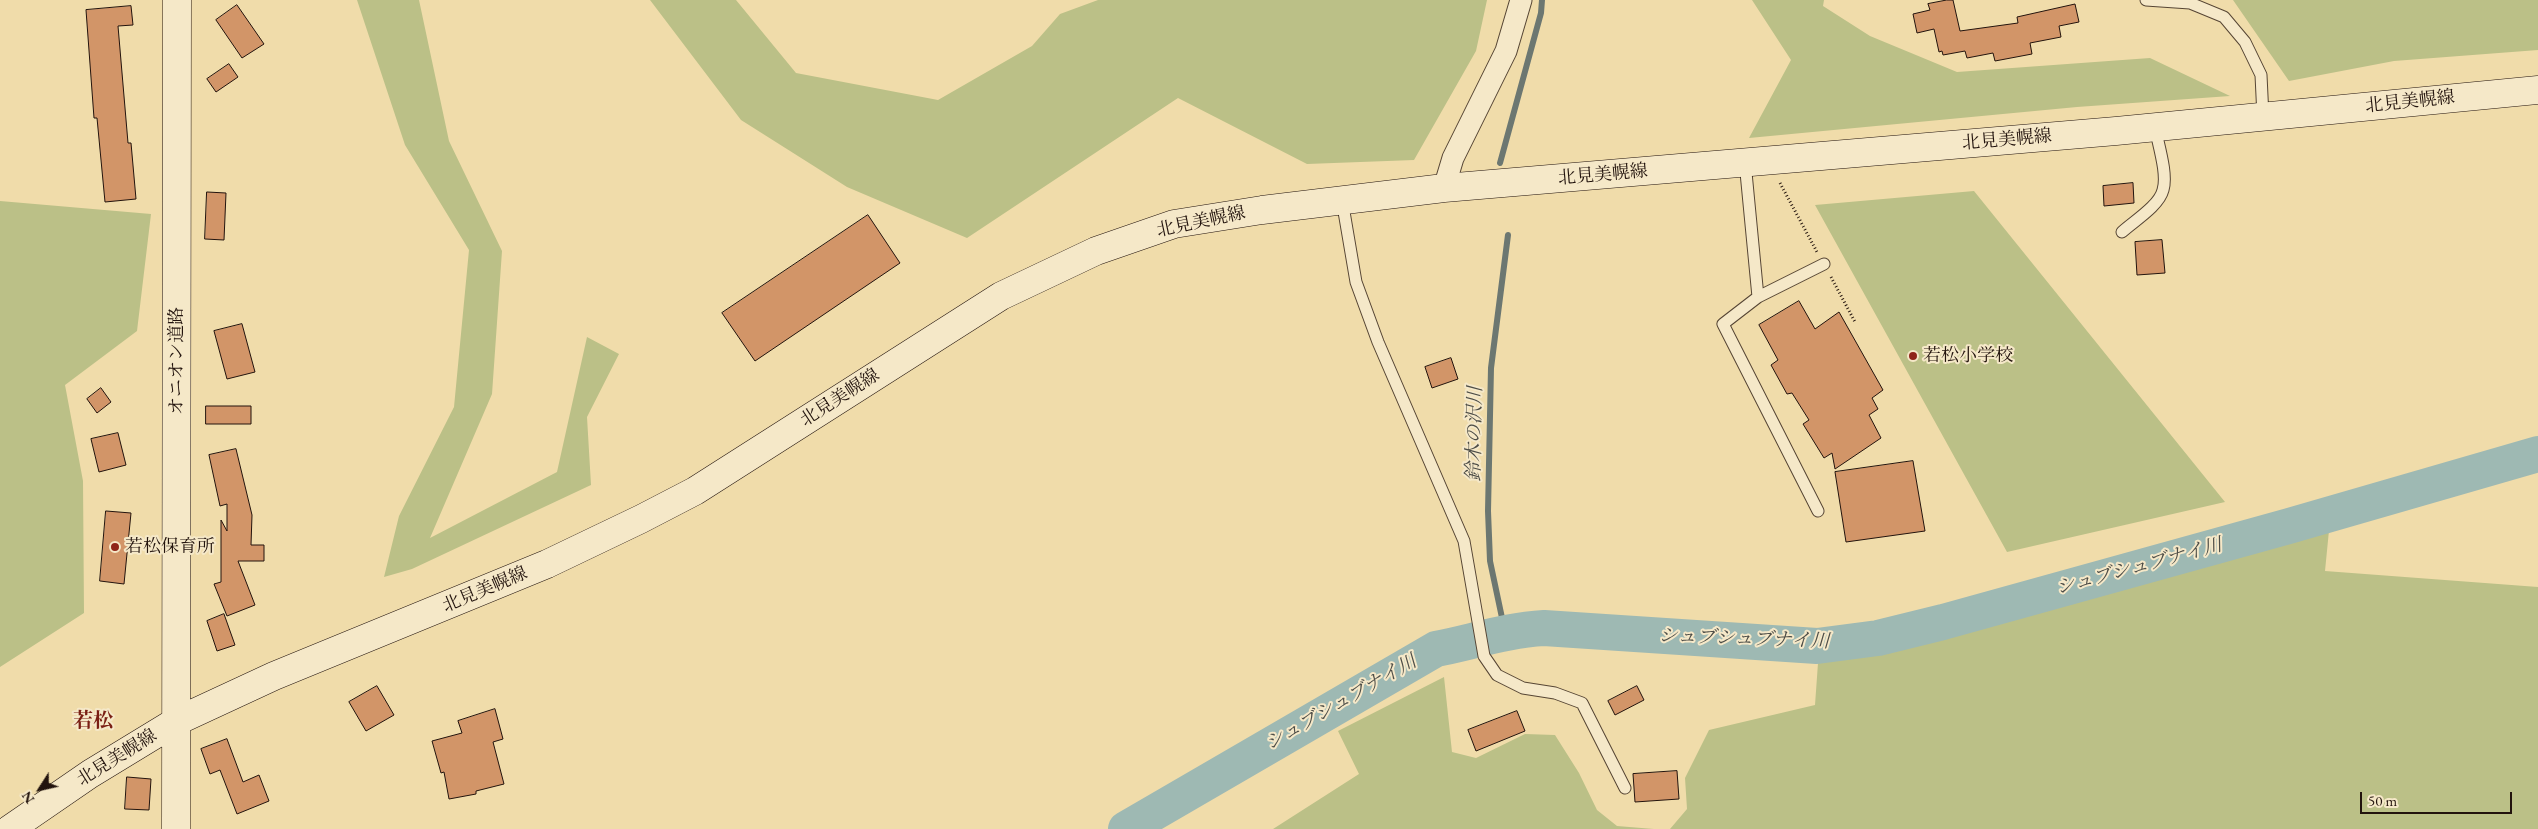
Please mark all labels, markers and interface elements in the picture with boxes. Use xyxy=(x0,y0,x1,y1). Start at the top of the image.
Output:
street label: 北見美幌線 xyxy=(2364,87,2456,117)
street label: 北見美幌線 xyxy=(1961,125,2053,155)
street label: 北見美幌線 xyxy=(1557,160,1649,190)
street label: 北見美幌線 xyxy=(1155,202,1247,242)
street label: オニオン道路 xyxy=(166,307,188,415)
place label: 若松小学校 xyxy=(1923,345,2013,367)
marker: 若松小学校 xyxy=(1907,350,1919,362)
street label: 北見美幌線 xyxy=(796,364,884,432)
water label: 鈴木の沢川 xyxy=(1463,386,1487,482)
water label: シュブシュブナイ川 xyxy=(2053,534,2225,600)
place label: 若松保育所 xyxy=(125,536,215,558)
marker: 若松保育所 xyxy=(109,541,121,553)
street label: 北見美幌線 xyxy=(439,562,531,618)
water label: シュブシュブナイ川 xyxy=(1658,625,1830,653)
water label: シュブシュブナイ川 xyxy=(1261,650,1421,756)
district label: 若松 xyxy=(73,710,113,734)
street label: 北見美幌線 xyxy=(73,725,161,791)
north arrow xyxy=(15,764,65,814)
scale bar xyxy=(2363,782,2516,814)
text: N xyxy=(17,788,38,807)
text: 50 m xyxy=(2368,791,2397,810)

